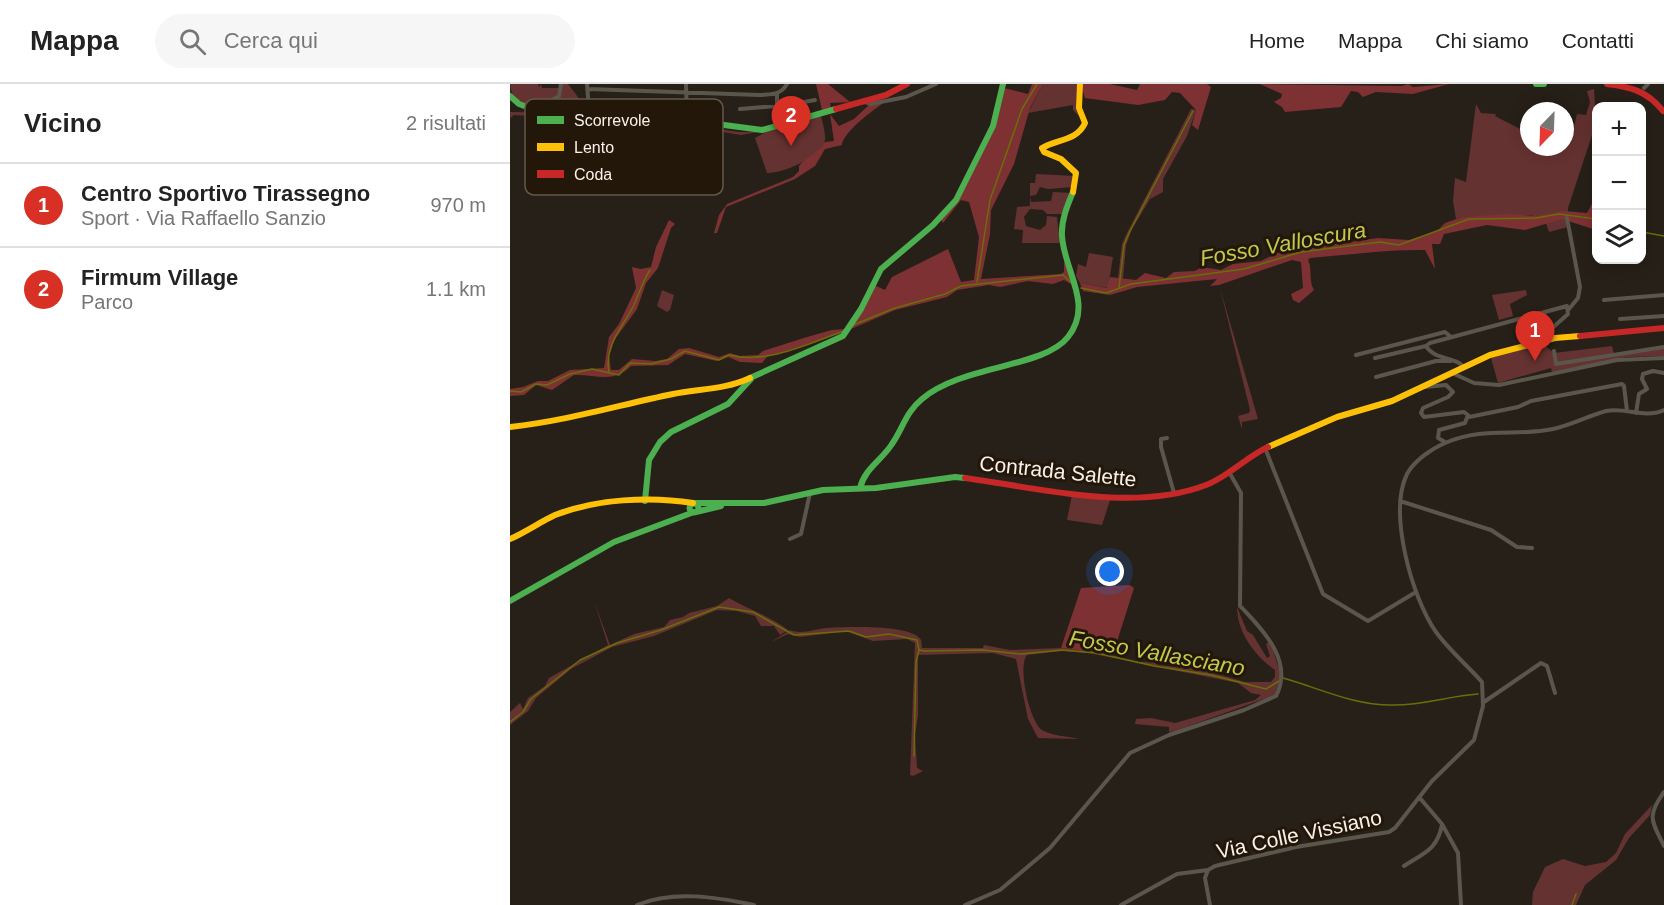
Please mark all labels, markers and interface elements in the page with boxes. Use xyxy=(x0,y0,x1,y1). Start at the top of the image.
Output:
search box xyxy=(155,14,575,68)
text: Mappa xyxy=(30,25,119,56)
icon: search xyxy=(176,25,209,58)
text: Cerca qui xyxy=(224,28,318,53)
text: Home xyxy=(1249,29,1305,52)
text: Mappa xyxy=(1338,29,1402,52)
text: Chi siamo xyxy=(1435,29,1529,52)
text: Contatti xyxy=(1562,29,1634,52)
pin: 2 xyxy=(772,97,810,146)
legend xyxy=(525,99,723,195)
north arrow xyxy=(1520,102,1574,156)
map controls xyxy=(1592,102,1646,264)
button: + xyxy=(1592,102,1646,156)
text: Vicino xyxy=(24,108,102,138)
text: 2 risultati xyxy=(406,112,486,134)
text: Scorrevole xyxy=(574,112,651,129)
text: Lento xyxy=(574,139,614,156)
button: − xyxy=(1592,156,1646,210)
text: Coda xyxy=(574,166,612,183)
text: Centro Sportivo Tirassegno xyxy=(81,181,370,206)
text: 1 xyxy=(38,194,49,216)
text: 970 m xyxy=(430,194,486,216)
text: Sport · Via Raffaello Sanzio xyxy=(81,207,326,229)
button: layers xyxy=(1592,210,1646,264)
water label: Fosso Valloscura xyxy=(1198,217,1368,271)
text: Firmum Village xyxy=(81,265,238,290)
text: 2 xyxy=(38,278,49,300)
text: 1.1 km xyxy=(426,278,486,300)
text: Parco xyxy=(81,291,133,313)
pin: 1 xyxy=(1516,312,1554,361)
street label: Contrada Salette xyxy=(978,451,1138,491)
your location xyxy=(1095,557,1124,586)
water label: Fosso Vallasciano xyxy=(1067,625,1247,681)
street label: Via Colle Vissiano xyxy=(1214,805,1384,863)

